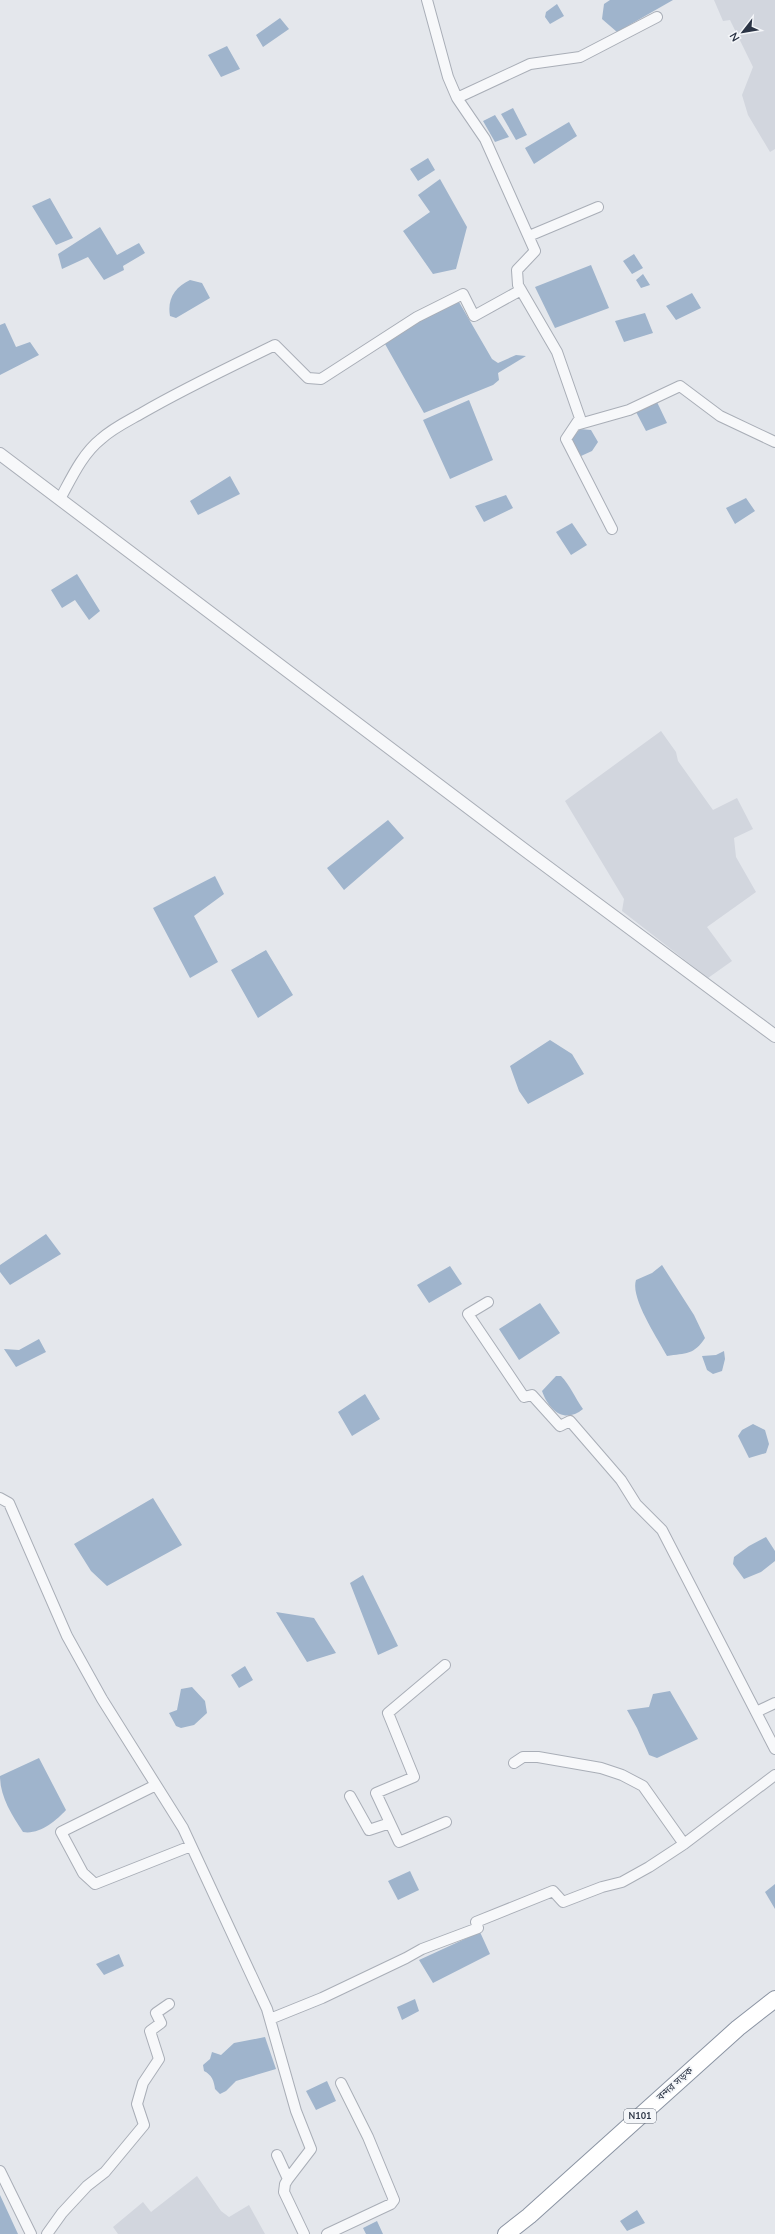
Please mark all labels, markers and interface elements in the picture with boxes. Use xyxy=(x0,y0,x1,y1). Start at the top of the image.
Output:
north arrow xyxy=(723,12,763,52)
text: N xyxy=(726,30,743,44)
street label: বন্দর সড়ক xyxy=(653,2063,697,2105)
road number: N101 xyxy=(624,2109,656,2123)

